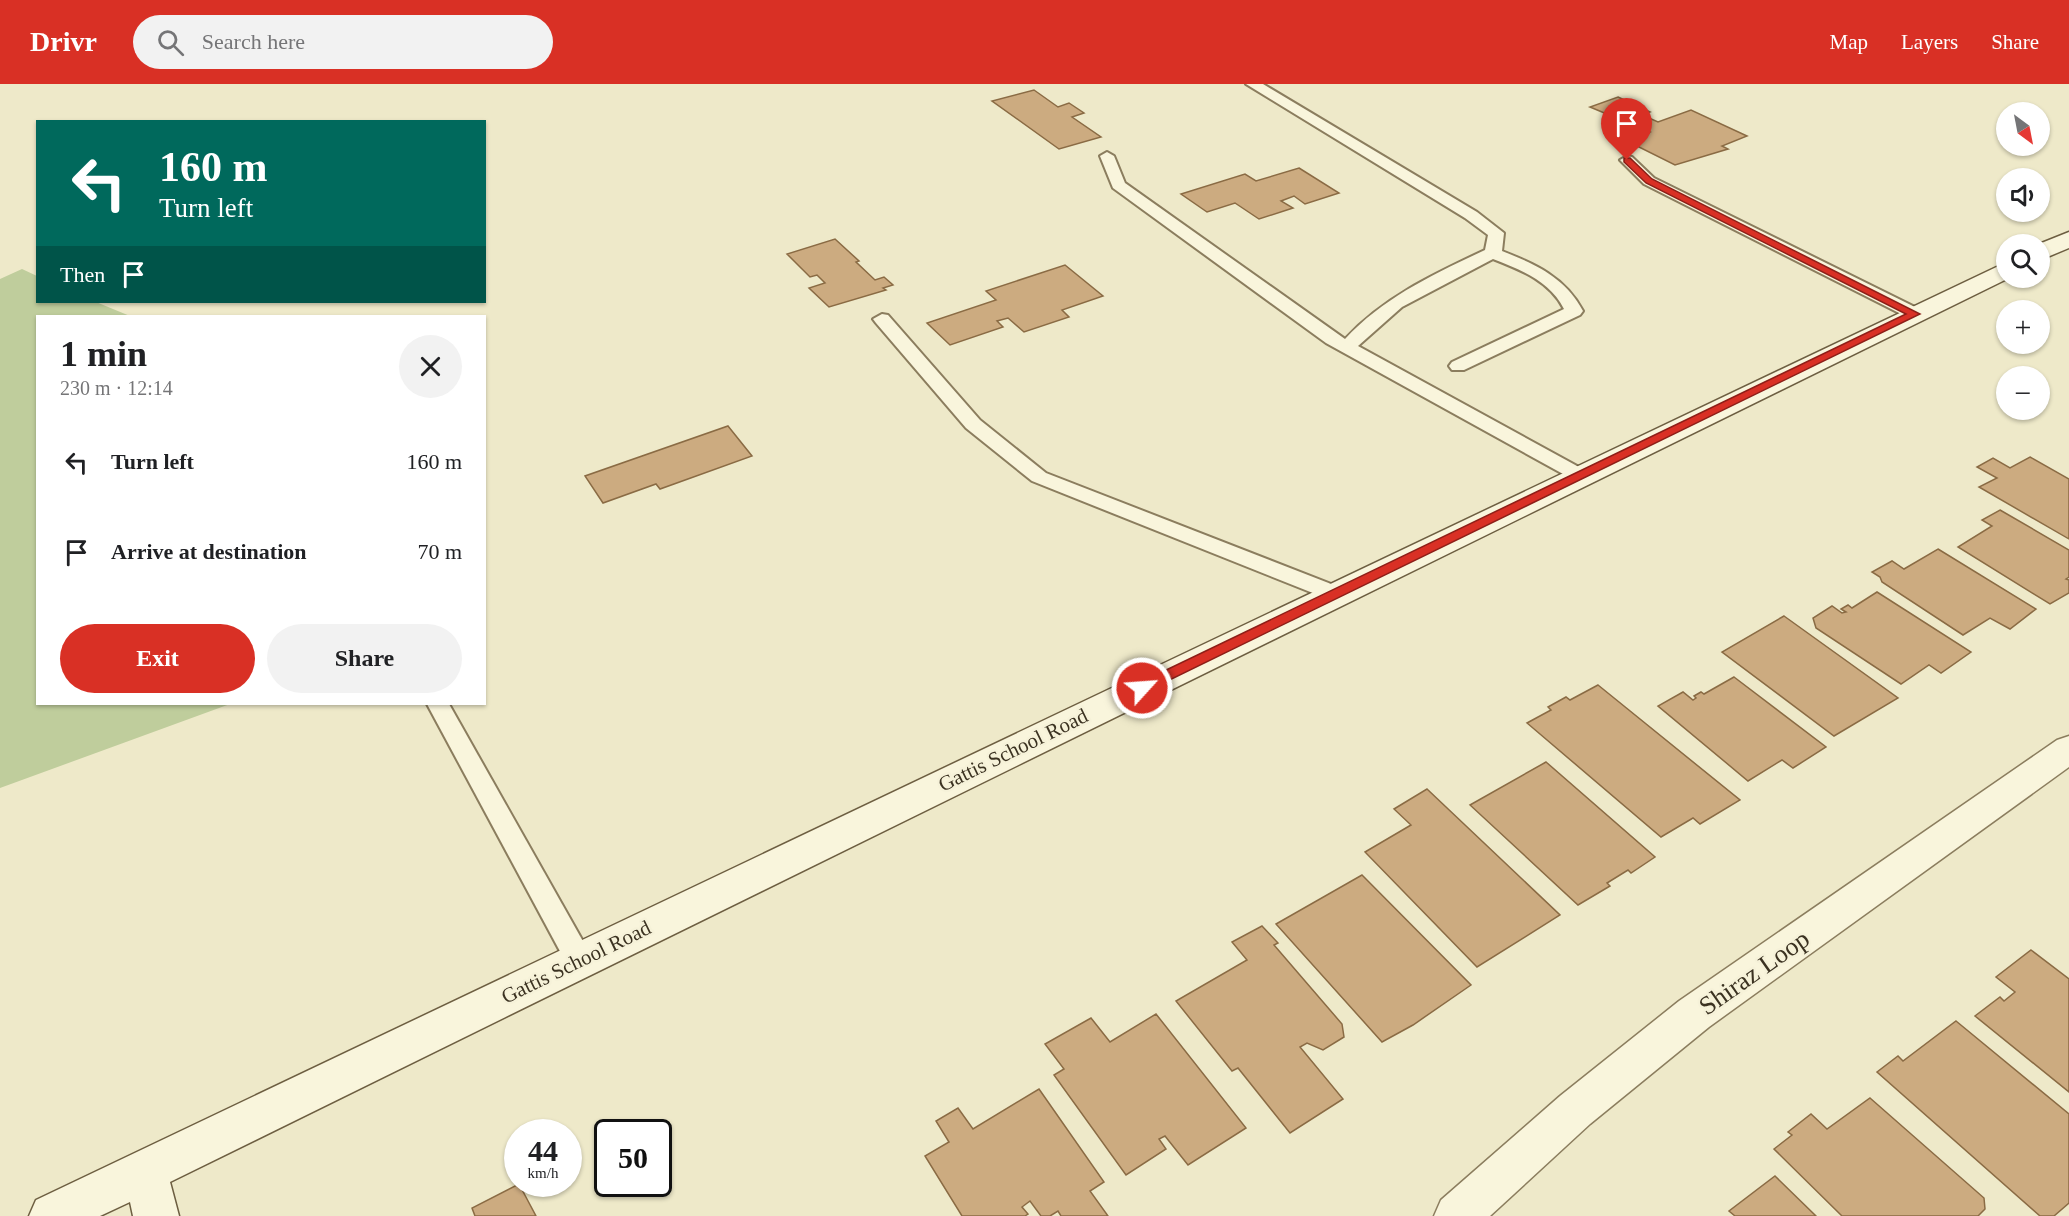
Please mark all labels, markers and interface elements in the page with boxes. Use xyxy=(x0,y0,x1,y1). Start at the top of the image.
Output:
search box xyxy=(133,15,553,69)
text: Drivr xyxy=(30,26,97,57)
icon: search xyxy=(154,26,187,59)
text: Search here xyxy=(202,29,305,54)
text: Map xyxy=(1830,30,1868,54)
text: Layers xyxy=(1901,30,1958,54)
text: Share xyxy=(1991,30,2039,54)
pin xyxy=(1601,98,1652,160)
north arrow xyxy=(1996,102,2050,156)
map controls xyxy=(1996,102,2050,420)
icon: arrive xyxy=(1610,107,1643,140)
icon: left xyxy=(60,144,138,222)
text: 160 m xyxy=(159,144,268,190)
button: sound xyxy=(1996,168,2050,222)
text: Turn left xyxy=(159,193,253,223)
button: search xyxy=(1996,234,2050,288)
icon: arrive xyxy=(117,258,150,291)
text: Then xyxy=(60,262,105,287)
button: + xyxy=(1996,300,2050,354)
text: 1 min xyxy=(60,334,147,374)
button: close xyxy=(399,335,462,398)
button: − xyxy=(1996,366,2050,420)
text: 230 m · 12:14 xyxy=(60,377,173,399)
icon: left xyxy=(60,446,93,479)
text: Turn left xyxy=(111,449,194,474)
text: 160 m xyxy=(406,449,462,474)
icon: arrive xyxy=(60,536,93,569)
text: Arrive at destination xyxy=(111,539,307,564)
text: 70 m xyxy=(417,539,462,564)
button: Exit xyxy=(60,624,255,693)
button: Share xyxy=(267,624,462,693)
position arrow xyxy=(1110,656,1174,720)
street label: Gattis School Road xyxy=(934,703,1092,797)
street label: Gattis School Road xyxy=(497,915,655,1009)
street label: Shiraz Loop xyxy=(1694,924,1815,1021)
speed limit sign: 50 xyxy=(594,1119,672,1197)
text: 44 xyxy=(528,1134,558,1167)
text: km/h xyxy=(528,1165,558,1181)

